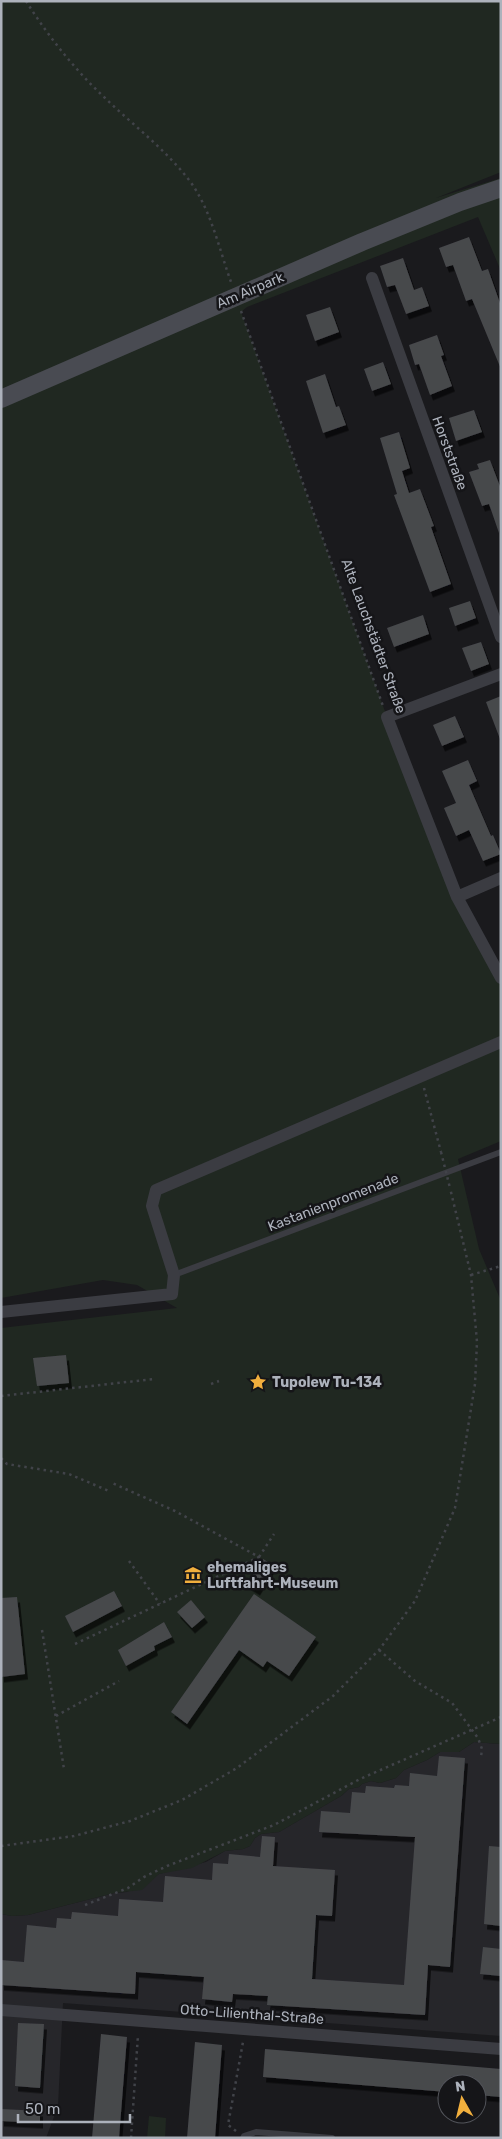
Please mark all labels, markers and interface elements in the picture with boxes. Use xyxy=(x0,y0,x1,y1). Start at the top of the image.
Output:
street label: Am Airpark xyxy=(214,268,287,312)
street label: Horststraße xyxy=(428,414,471,493)
street label: Alte Lauchstädter Straße xyxy=(338,556,410,716)
street label: Kastanienpromenade xyxy=(265,1170,401,1235)
place icon: Tupolew Tu-134 xyxy=(248,1372,268,1392)
place label: Tupolew Tu-134 xyxy=(272,1374,382,1391)
place label: ehemaliges Luftfahrt-Museum xyxy=(207,1559,338,1592)
museum icon: ehemaliges Luftfahrt-Museum xyxy=(183,1565,203,1585)
street label: Otto-Lilienthal-Straße xyxy=(179,2001,325,2028)
north arrow xyxy=(437,2074,487,2124)
text: N xyxy=(454,2078,466,2096)
scale bar xyxy=(18,2092,130,2124)
text: 50 m xyxy=(25,2100,60,2118)

